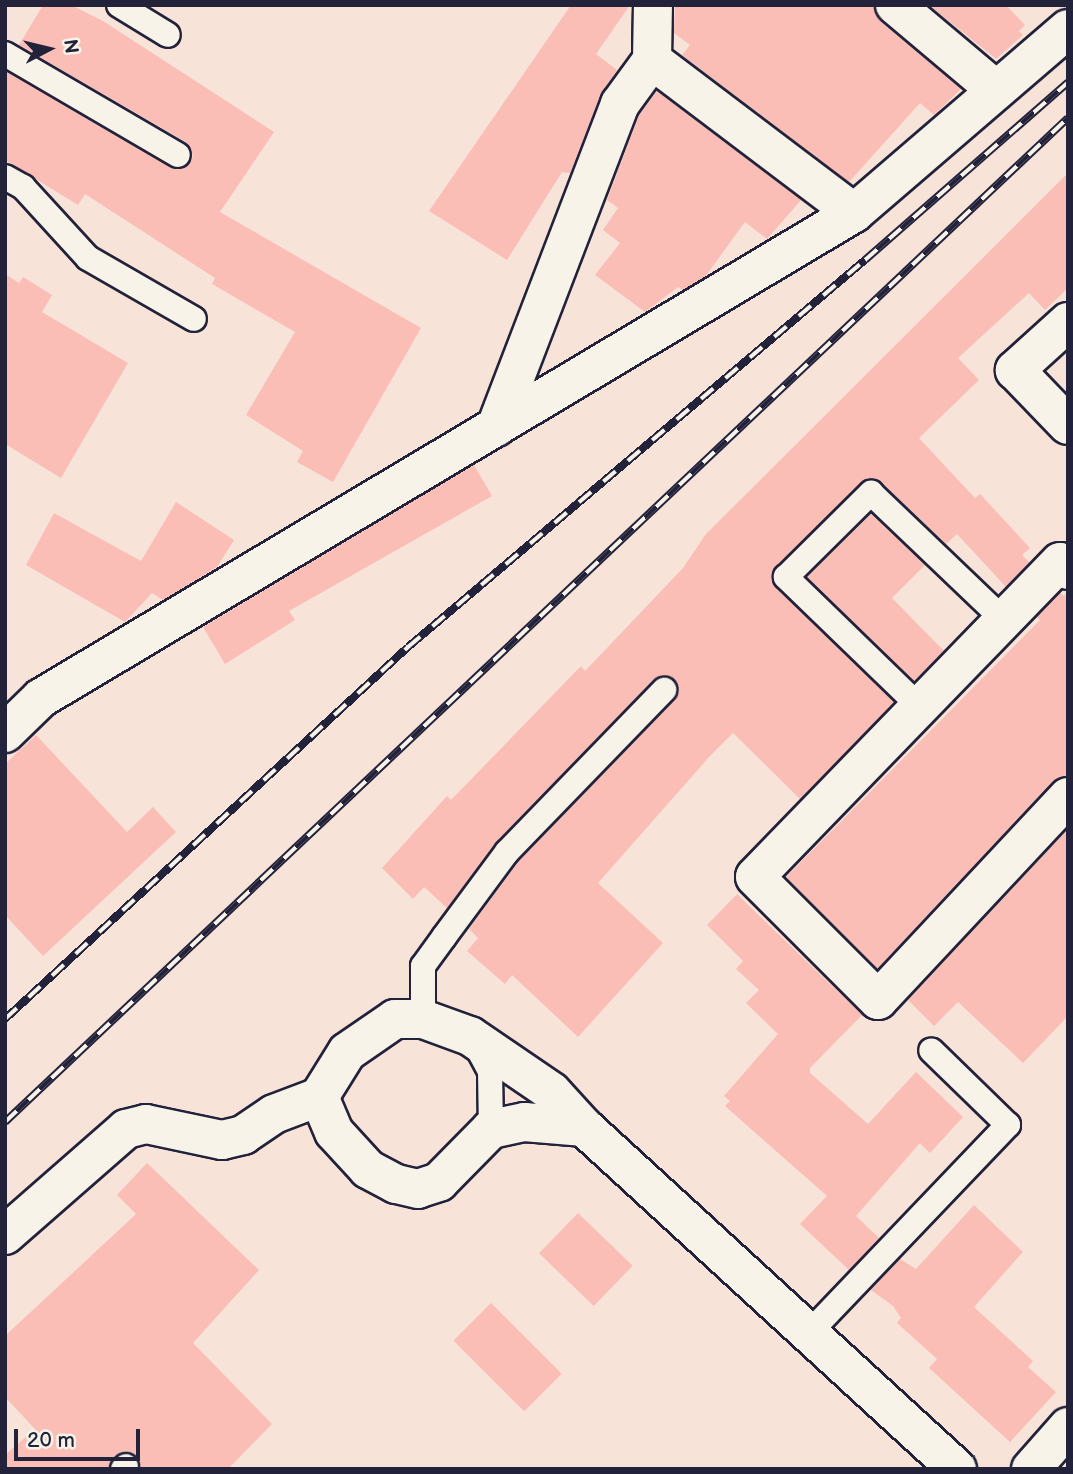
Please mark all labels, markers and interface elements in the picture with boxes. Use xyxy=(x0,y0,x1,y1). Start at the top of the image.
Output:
north arrow xyxy=(14,14,84,84)
text: N xyxy=(58,38,83,55)
scale bar xyxy=(18,1414,144,1458)
text: 20 m xyxy=(27,1428,75,1453)

